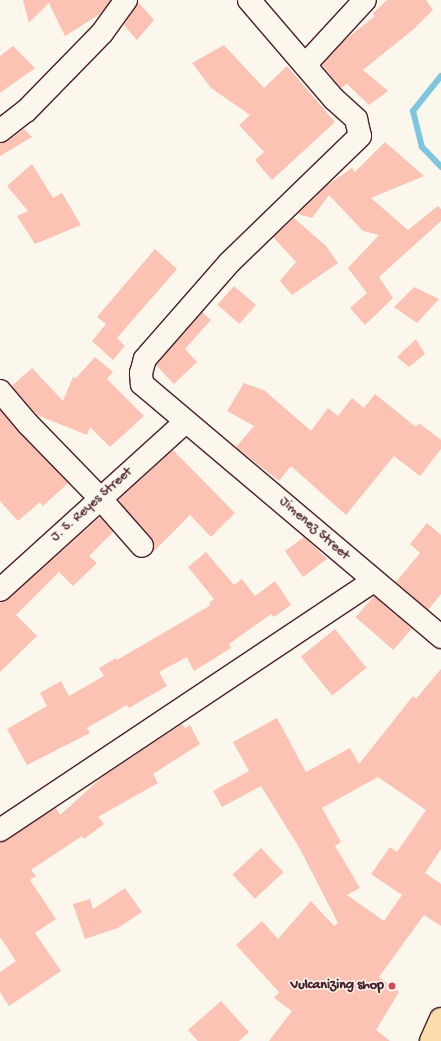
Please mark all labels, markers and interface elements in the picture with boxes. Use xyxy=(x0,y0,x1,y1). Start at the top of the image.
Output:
street label: J. S. Reyes Street xyxy=(48,464,136,546)
street label: Jimenez Street xyxy=(275,494,353,564)
place label: Vulcanizing shop xyxy=(290,978,384,994)
marker: Vulcanizing shop xyxy=(387,981,397,991)

